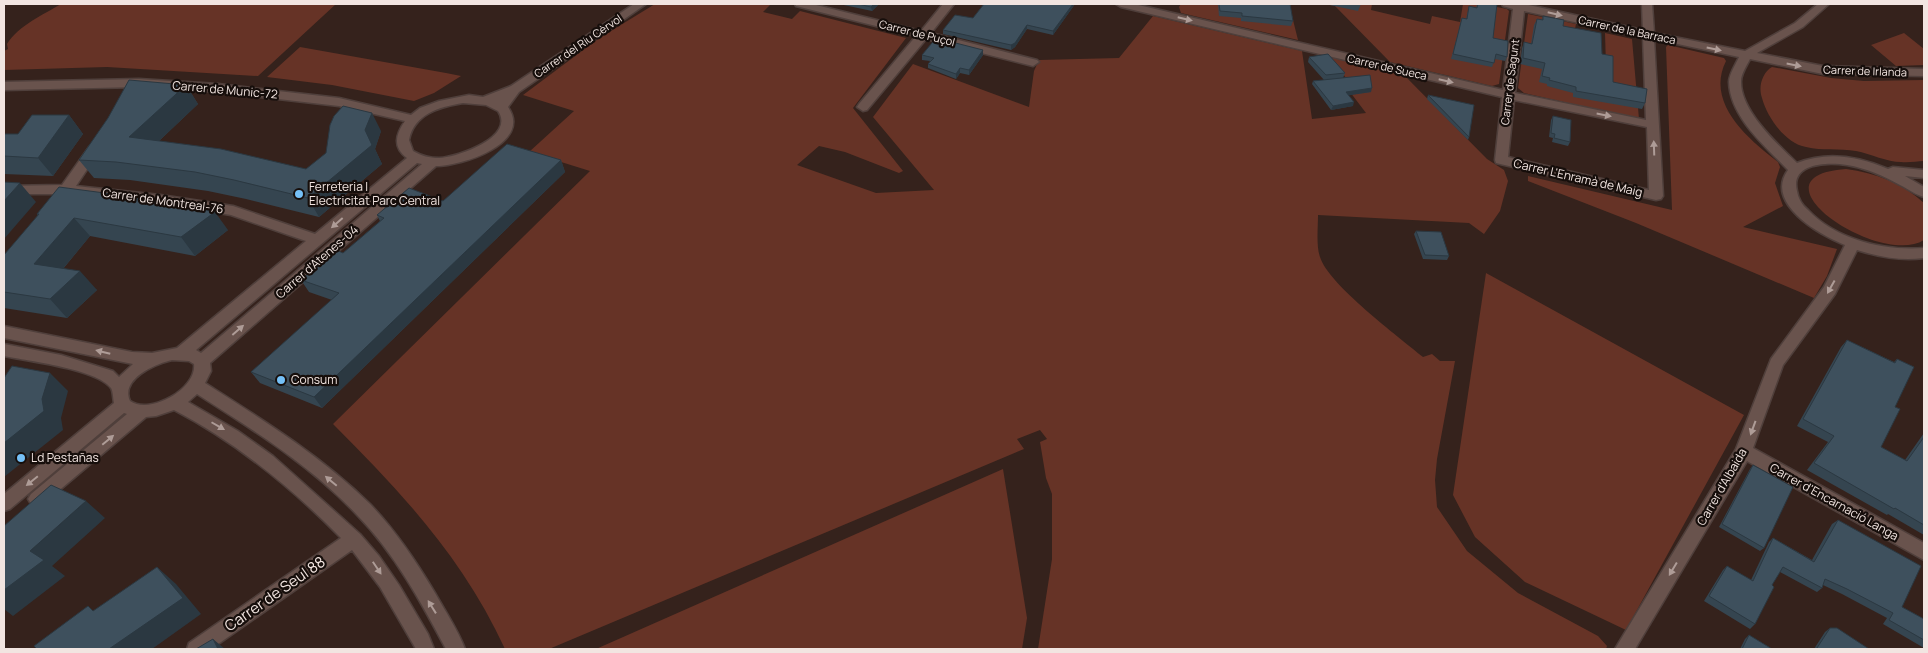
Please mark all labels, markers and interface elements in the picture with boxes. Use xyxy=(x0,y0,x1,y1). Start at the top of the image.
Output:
one-way arrow xyxy=(1548,10,1563,18)
street label: Carrer del Riu Cèrvol xyxy=(531,11,625,81)
street label: Carrer de la Barraca xyxy=(1577,12,1677,47)
one-way arrow xyxy=(1178,15,1193,23)
street label: Carrer de Puçol xyxy=(878,16,957,49)
street label: Carrer de Sagunt xyxy=(1497,38,1522,126)
one-way arrow xyxy=(1706,45,1721,53)
street label: Carrer de Sueca xyxy=(1346,50,1428,83)
one-way arrow xyxy=(1786,61,1802,69)
street label: Carrer de Irlanda xyxy=(1823,62,1907,79)
street label: Carrer de Munic-72 xyxy=(172,76,279,103)
one-way arrow xyxy=(1438,77,1453,85)
one-way arrow xyxy=(1597,111,1612,119)
one-way arrow xyxy=(1650,139,1658,155)
street label: Carrer L'Enramà de Maig xyxy=(1512,154,1644,201)
place label: Ferreteria I Electricitat Parc Central xyxy=(309,178,440,209)
street label: Carrer de Montreal-76 xyxy=(101,184,225,217)
marker: Ferreteria I Electricitat Parc Central xyxy=(293,188,305,200)
one-way arrow xyxy=(331,217,344,228)
street label: Carrer d'Atenes-04 xyxy=(272,221,362,302)
one-way arrow xyxy=(1827,279,1835,294)
one-way arrow xyxy=(232,325,244,336)
one-way arrow xyxy=(96,348,111,356)
place label: Consum xyxy=(291,371,337,388)
marker: Consum xyxy=(275,374,287,386)
one-way arrow xyxy=(1749,420,1756,435)
one-way arrow xyxy=(211,421,225,430)
one-way arrow xyxy=(102,435,114,446)
street label: Carrer d'Albaida xyxy=(1693,445,1751,528)
place label: Ld Pestañas xyxy=(31,449,99,466)
marker: Ld Pestañas xyxy=(15,452,27,464)
street label: Carrer d'Encarnació Langa xyxy=(1767,459,1902,544)
one-way arrow xyxy=(26,475,39,486)
one-way arrow xyxy=(325,476,337,487)
street label: Carrer de Seul 88 xyxy=(220,551,329,636)
one-way arrow xyxy=(372,562,382,575)
one-way arrow xyxy=(1669,562,1678,575)
one-way arrow xyxy=(428,600,437,613)

